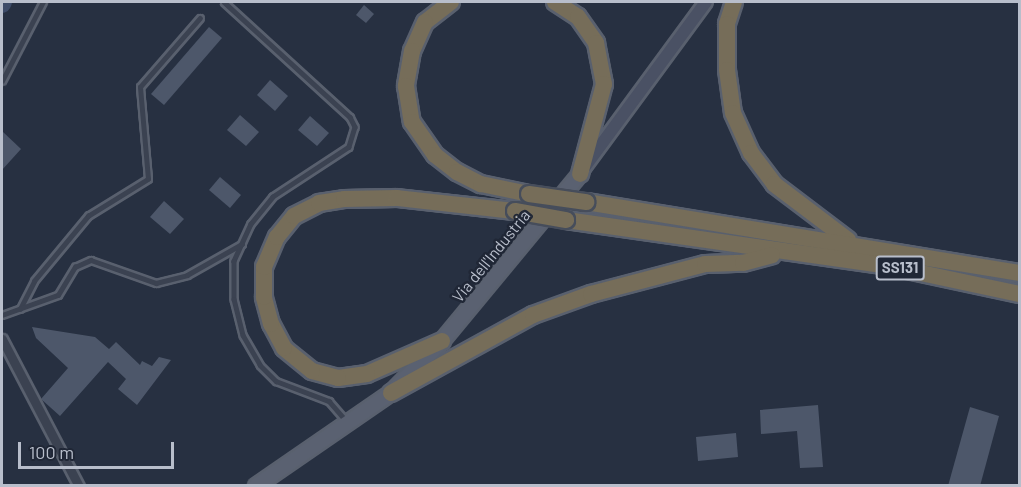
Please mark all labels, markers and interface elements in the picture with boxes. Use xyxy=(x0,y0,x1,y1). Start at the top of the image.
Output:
street label: Via dell'Industria xyxy=(448,206,534,306)
road number: SS131 xyxy=(874,256,926,280)
scale bar xyxy=(21,430,177,468)
text: 100 m xyxy=(29,441,74,463)

